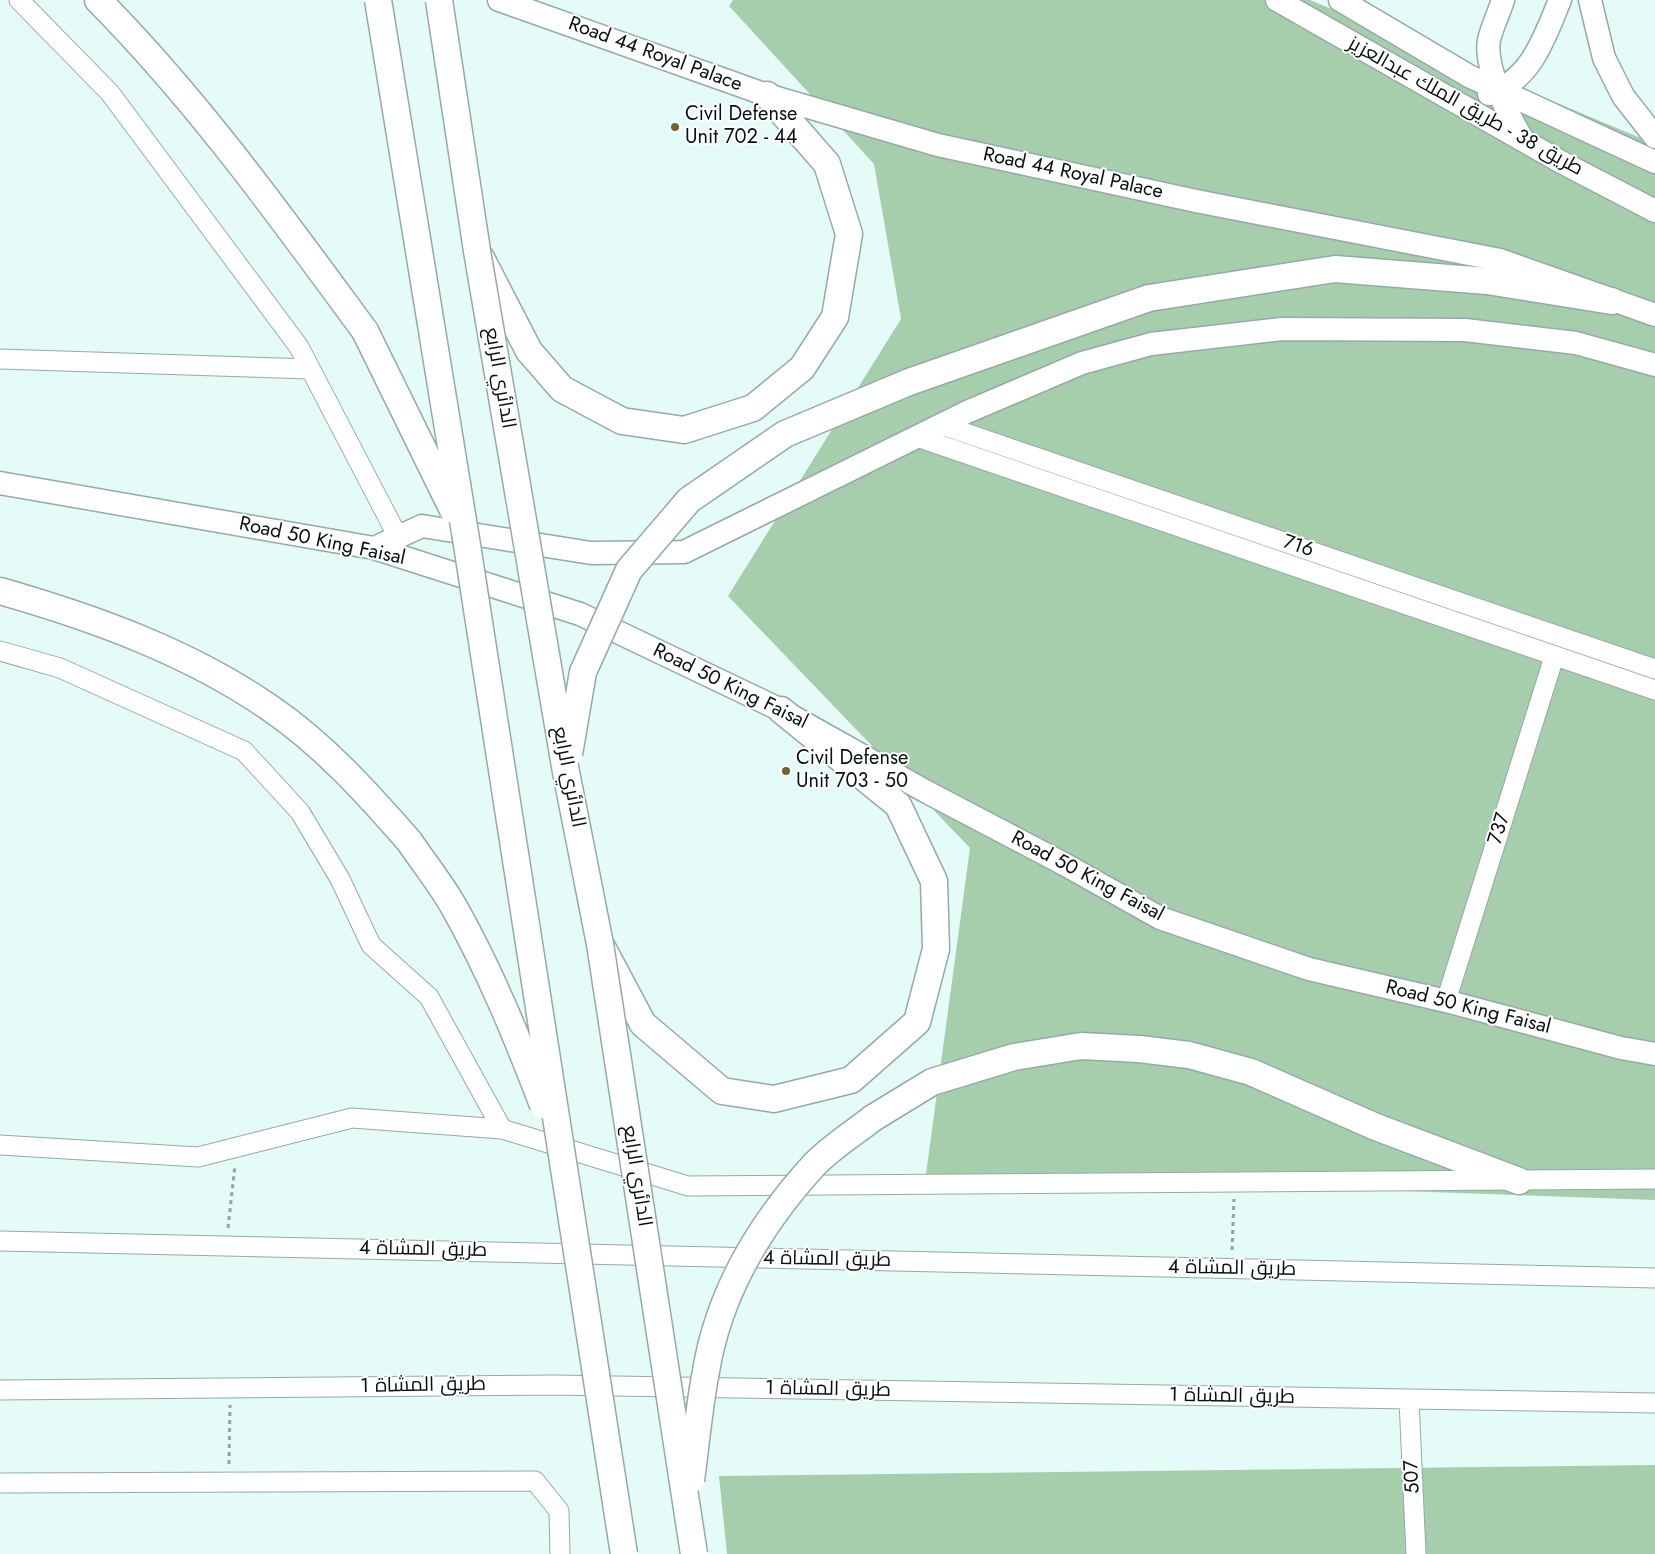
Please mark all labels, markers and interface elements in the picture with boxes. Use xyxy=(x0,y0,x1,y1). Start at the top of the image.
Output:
street label: Road 44 Royal Palace xyxy=(565,12,745,98)
street label: طريق 38 - طريق الملك عبدالعزيز xyxy=(1343,32,1587,182)
place label: Civil Defense Unit 702 - 44 xyxy=(685,103,797,150)
marker: Civil Defense Unit 702 - 44 xyxy=(669,121,681,133)
street label: Road 44 Royal Palace xyxy=(981,143,1165,205)
street label: الدائري الرابع xyxy=(478,325,520,431)
street label: Road 50 King Faisal xyxy=(237,513,407,571)
street label: 716 xyxy=(1279,531,1317,563)
street label: Road 50 King Faisal xyxy=(649,639,811,735)
street label: الدائري الرابع xyxy=(546,724,590,830)
place label: Civil Defense Unit 703 - 50 xyxy=(796,747,908,794)
marker: Civil Defense Unit 703 - 50 xyxy=(780,765,792,777)
street label: 737 xyxy=(1484,810,1516,848)
street label: Road 50 King Faisal xyxy=(1007,827,1167,927)
street label: Road 50 King Faisal xyxy=(1383,976,1553,1040)
street label: الدائري الرابع xyxy=(616,1124,656,1228)
street label: طريق المشاة 4 xyxy=(359,1237,487,1263)
street label: طريق المشاة 4 xyxy=(763,1247,891,1273)
street label: طريق المشاة 4 xyxy=(1168,1256,1296,1282)
street label: طريق المشاة 1 xyxy=(360,1373,486,1399)
street label: طريق المشاة 1 xyxy=(765,1377,891,1403)
street label: طريق المشاة 1 xyxy=(1169,1384,1295,1410)
street label: 507 xyxy=(1400,1460,1426,1494)

